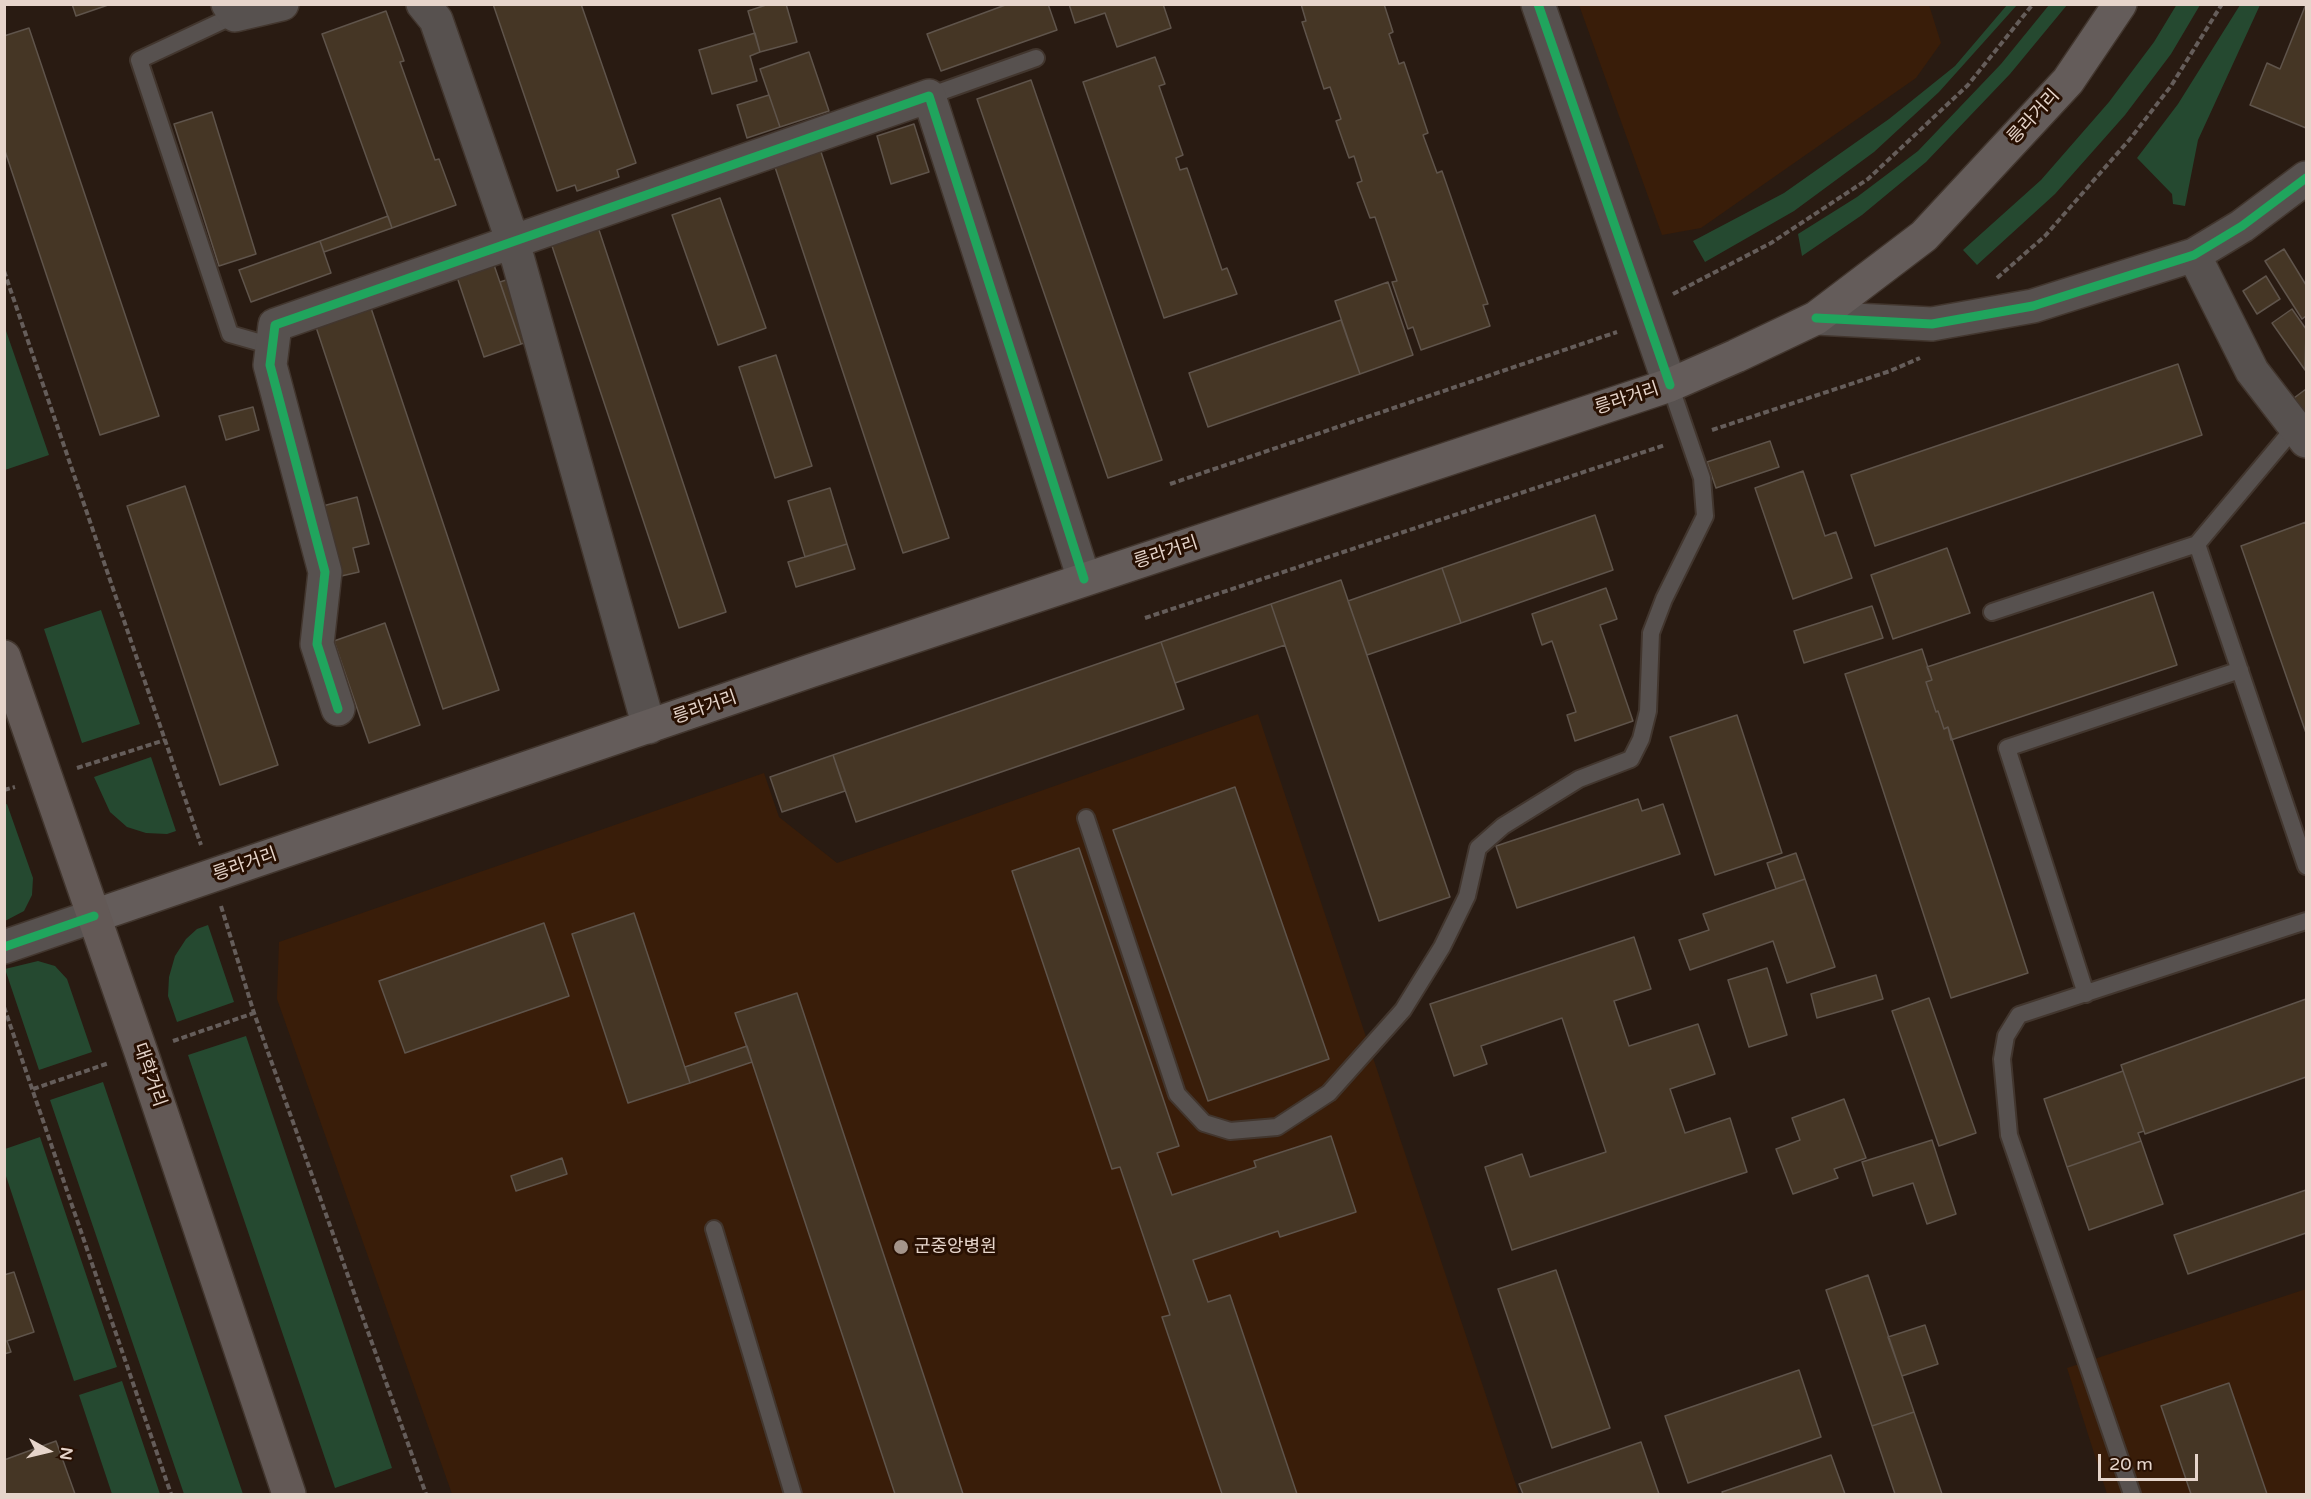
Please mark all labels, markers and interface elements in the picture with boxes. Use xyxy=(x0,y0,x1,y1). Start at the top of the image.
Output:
street label: 릉라거리 xyxy=(2004,85,2064,149)
street label: 릉라거리 xyxy=(1592,378,1662,420)
street label: 릉라거리 xyxy=(1131,532,1201,574)
street label: 릉라거리 xyxy=(670,687,740,729)
street label: 릉라거리 xyxy=(210,844,280,886)
street label: 대학거리 xyxy=(128,1040,170,1110)
place label: 군중앙병원 xyxy=(914,1236,997,1258)
marker: 군중앙병원 xyxy=(892,1238,910,1256)
north arrow xyxy=(18,1421,78,1481)
scale bar xyxy=(2101,1442,2202,1480)
text: N xyxy=(55,1446,77,1461)
text: 20 m xyxy=(2109,1453,2153,1475)

